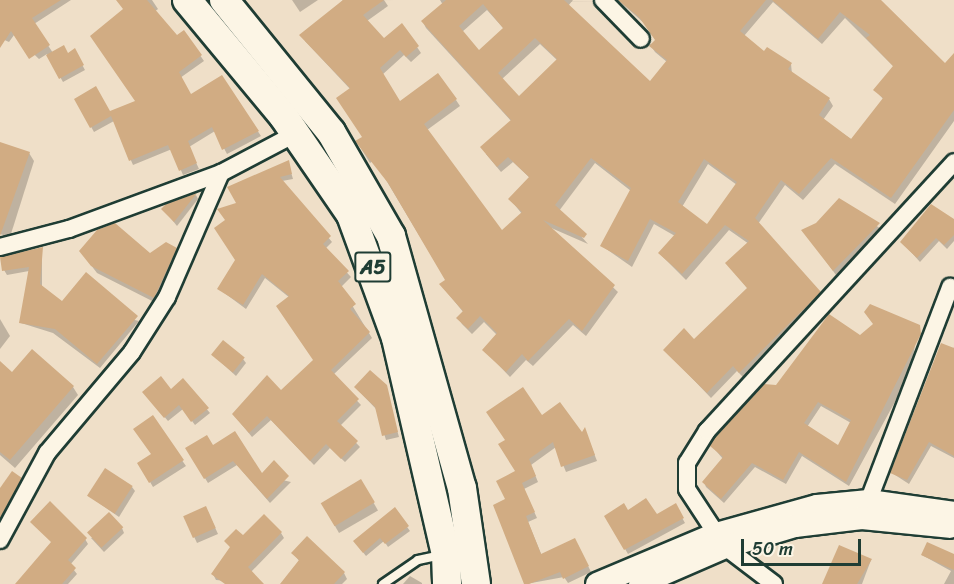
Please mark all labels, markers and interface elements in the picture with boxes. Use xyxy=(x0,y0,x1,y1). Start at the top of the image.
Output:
road number: A5 xyxy=(354,250,392,284)
scale bar xyxy=(744,527,864,565)
text: 50 m xyxy=(752,533,793,565)

